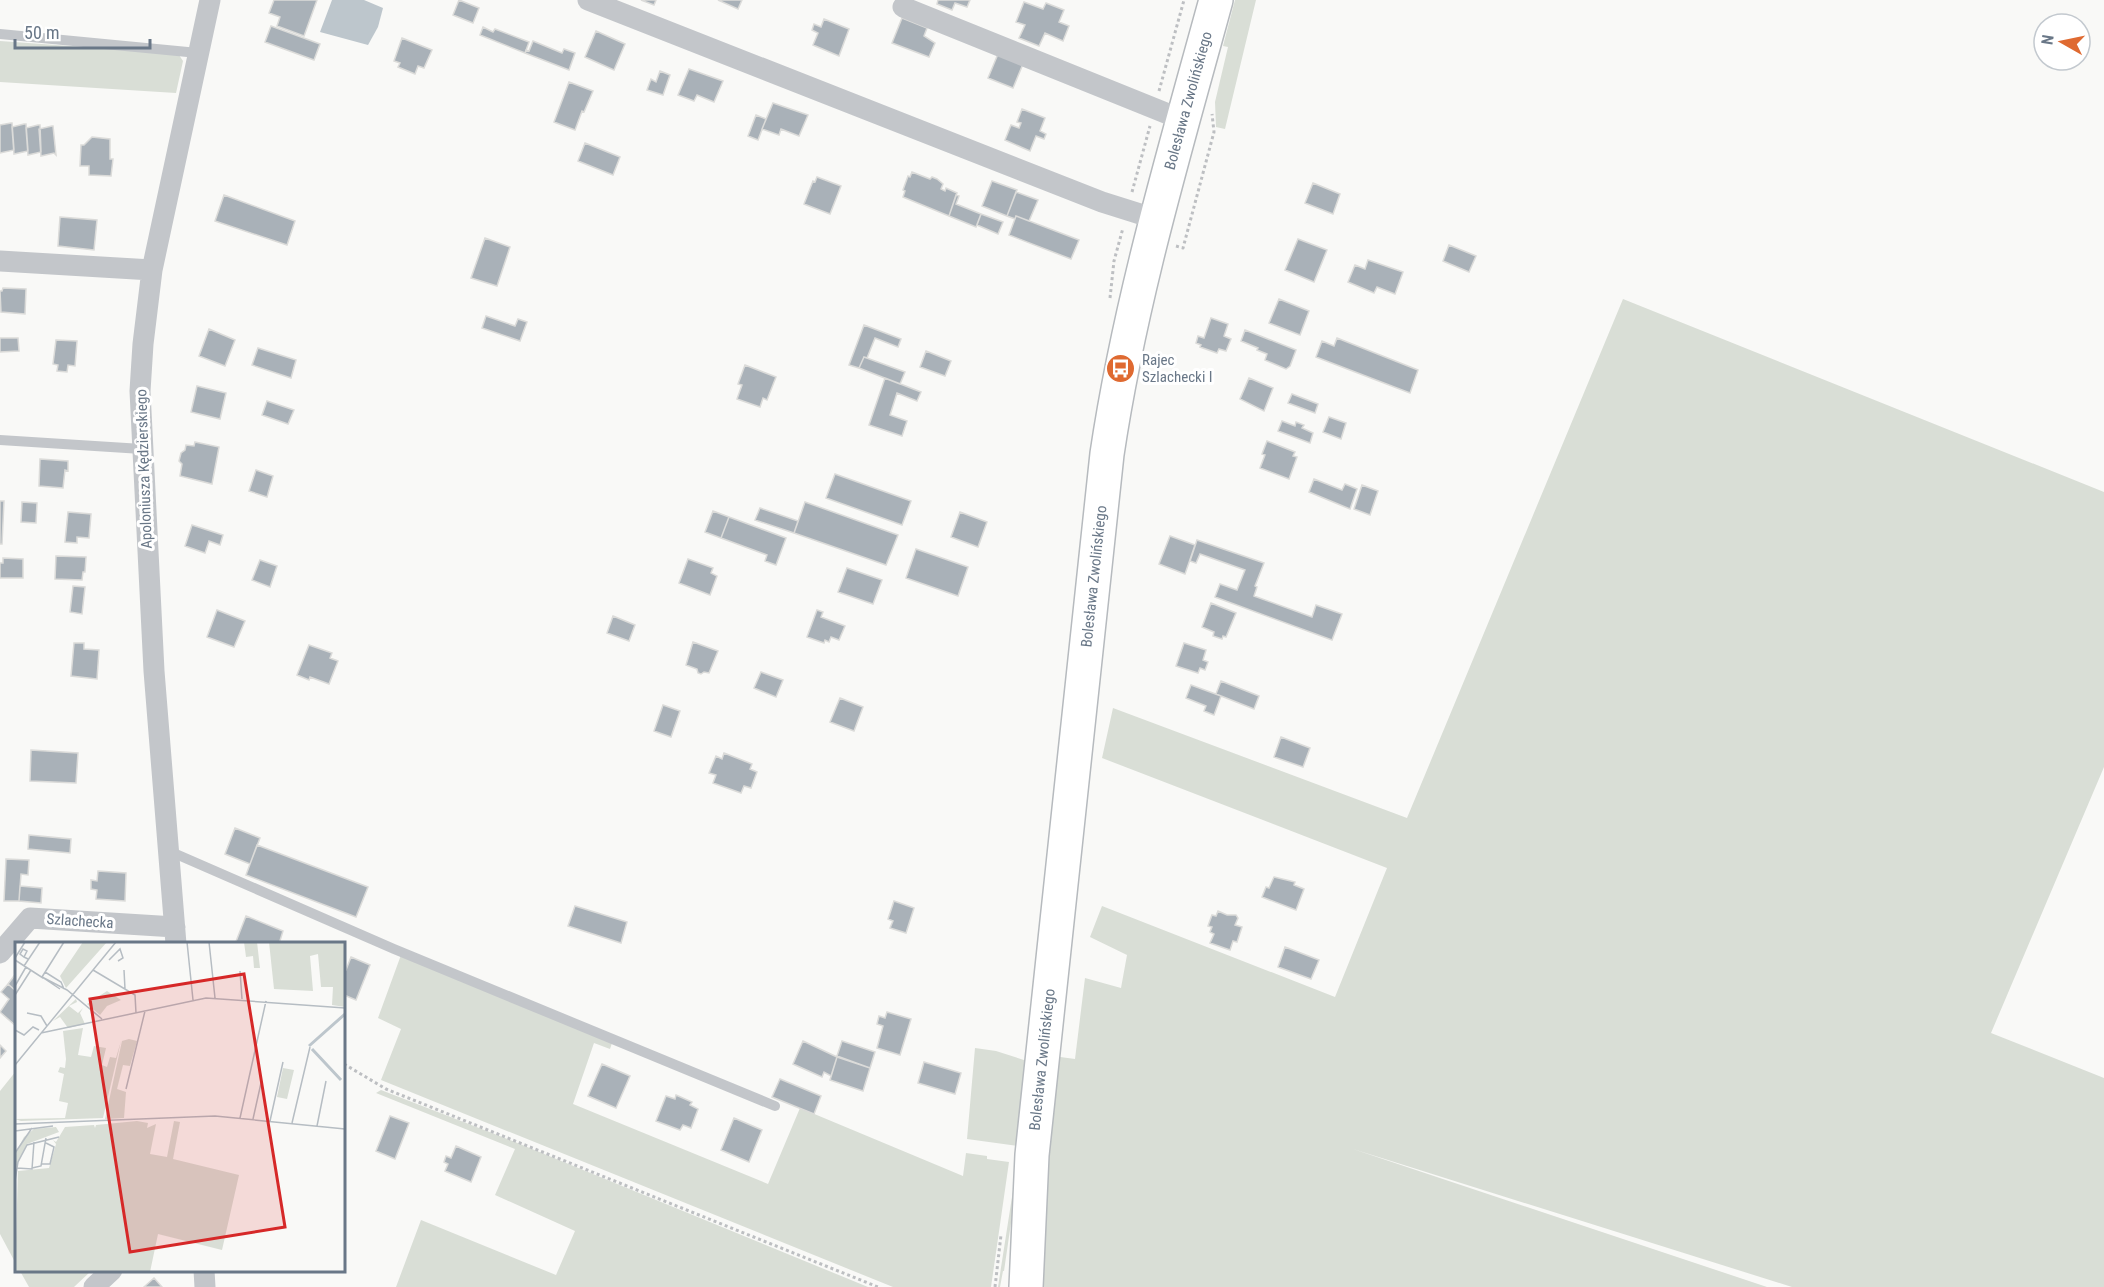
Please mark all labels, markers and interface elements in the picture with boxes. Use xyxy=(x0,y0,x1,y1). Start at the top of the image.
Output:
scale bar xyxy=(15,12,150,50)
north arrow xyxy=(2032,12,2092,72)
text: 50 m xyxy=(24,22,59,43)
street label: Bolesława Zwolińskiego xyxy=(1161,29,1216,172)
text: N xyxy=(2038,33,2058,46)
place label: Rajec Szlachecki I xyxy=(1142,351,1213,386)
bus stop icon: Rajec Szlachecki I xyxy=(1105,353,1137,385)
street label: Apoloniusza Kędzierskiego xyxy=(132,389,156,549)
street label: Bolesława Zwolińskiego xyxy=(1077,505,1110,648)
street label: Szlachecka xyxy=(46,910,114,932)
inset map xyxy=(15,942,345,1272)
street label: Bolesława Zwolińskiego xyxy=(1026,988,1059,1132)

